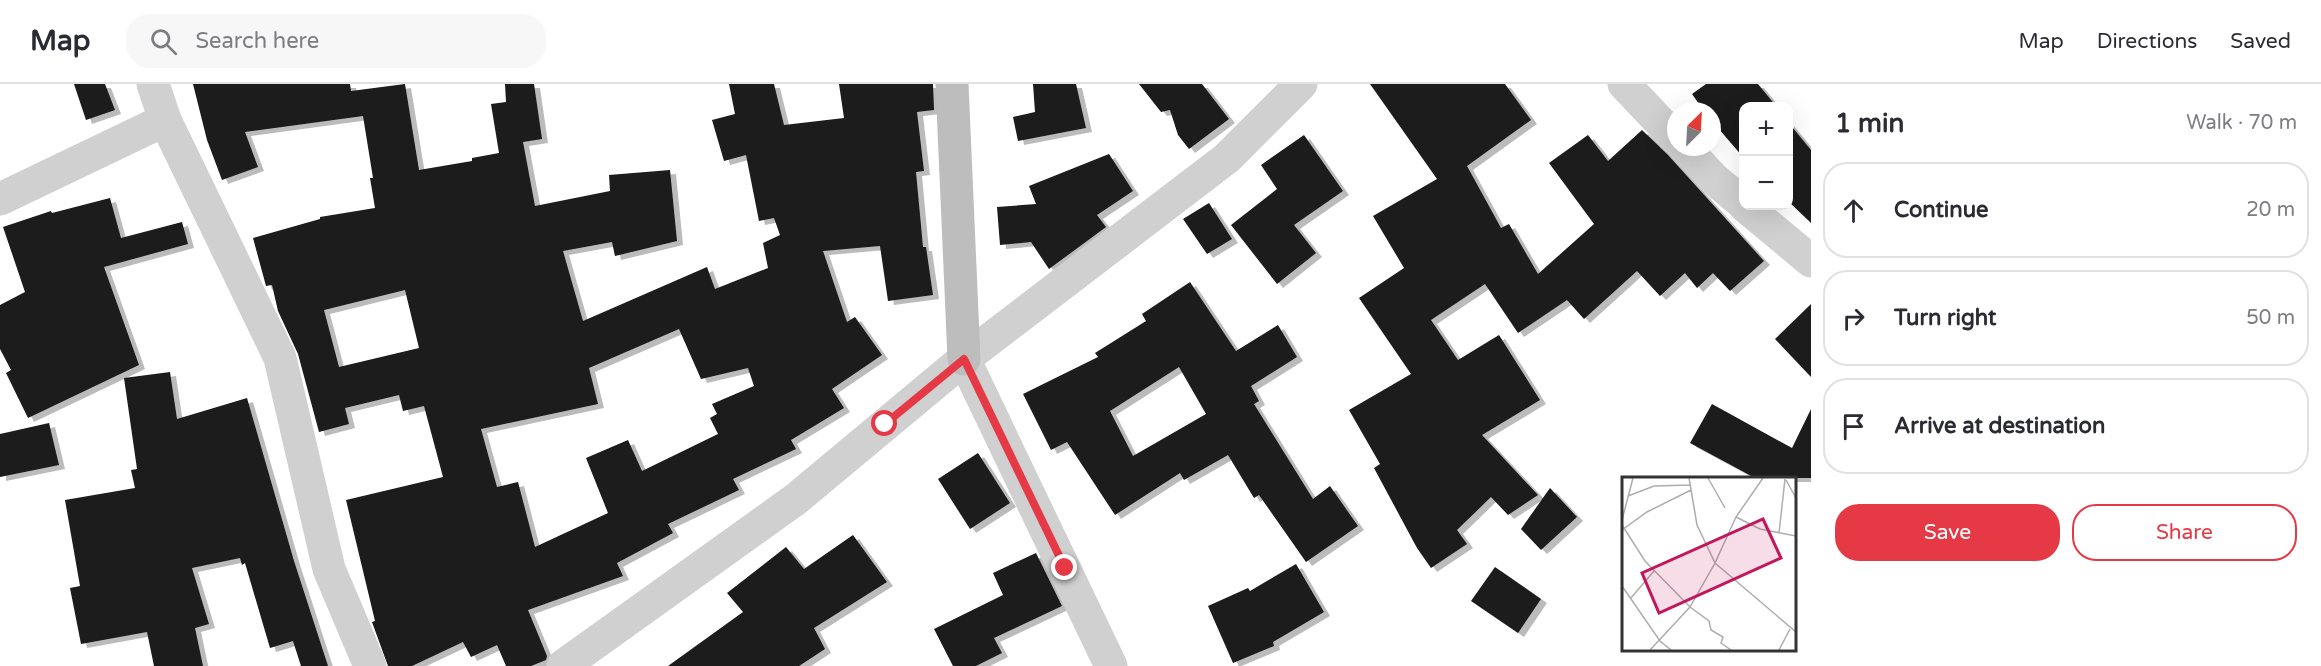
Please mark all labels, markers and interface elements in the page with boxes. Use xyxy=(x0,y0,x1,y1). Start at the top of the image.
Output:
search box xyxy=(126,14,546,68)
text: Map xyxy=(30,24,90,58)
icon: search xyxy=(147,25,180,58)
text: Search here xyxy=(195,28,319,54)
text: Map xyxy=(2018,29,2064,54)
text: Directions xyxy=(2097,29,2197,54)
text: Saved xyxy=(2230,29,2291,54)
north arrow xyxy=(1667,102,1721,156)
map controls xyxy=(1739,102,1793,210)
button: + xyxy=(1739,102,1793,156)
text: 1 min xyxy=(1835,108,1904,139)
text: Walk · 70 m xyxy=(2186,111,2297,135)
button: − xyxy=(1739,156,1793,210)
icon: ahead xyxy=(1837,194,1870,227)
text: Continue xyxy=(1894,197,1989,223)
text: 20 m xyxy=(2246,198,2295,222)
icon: right xyxy=(1837,302,1870,335)
text: Turn right xyxy=(1894,305,1996,331)
text: 50 m xyxy=(2246,306,2295,330)
route start xyxy=(871,410,897,436)
icon: arrive xyxy=(1837,410,1870,443)
text: Arrive at destination xyxy=(1894,413,2105,439)
inset map xyxy=(1622,477,1796,651)
button: Save xyxy=(1835,504,2060,561)
button: Share xyxy=(2072,504,2297,561)
route end xyxy=(1051,554,1077,580)

